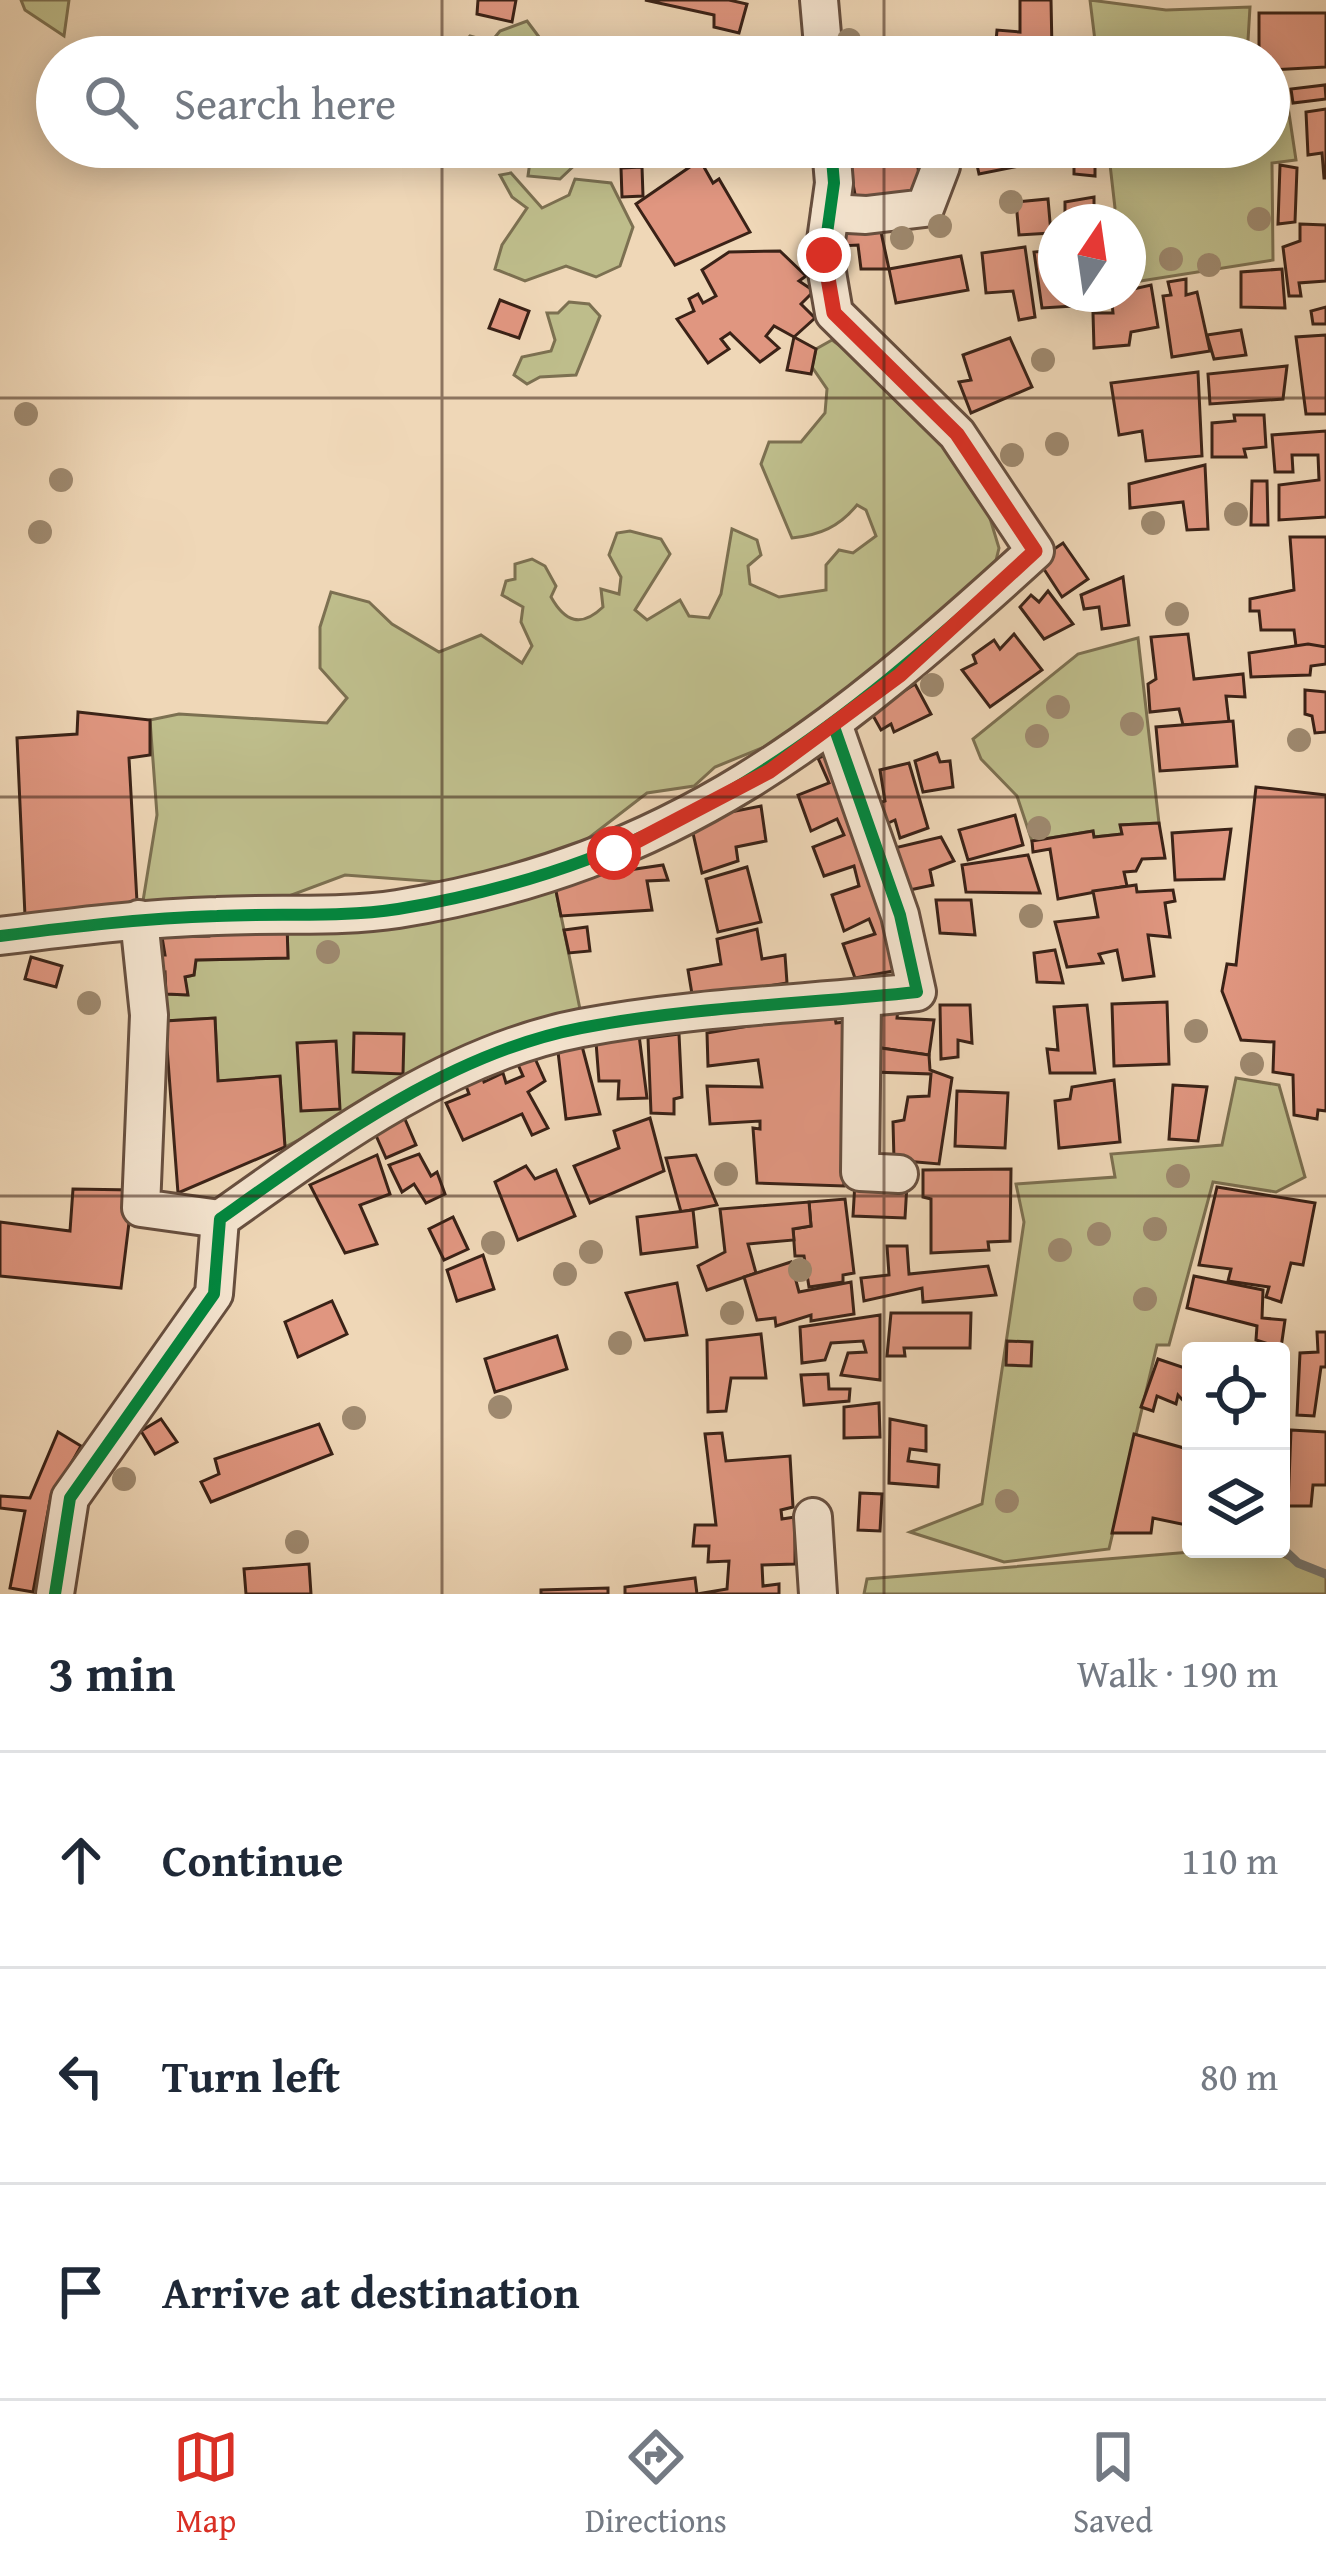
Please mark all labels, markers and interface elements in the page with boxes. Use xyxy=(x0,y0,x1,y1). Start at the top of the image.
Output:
search box xyxy=(36,36,1290,168)
icon: search xyxy=(78,69,144,135)
text: Search here xyxy=(174,70,396,135)
north arrow xyxy=(1038,204,1146,312)
route end xyxy=(797,228,851,282)
route start xyxy=(587,826,641,880)
map controls xyxy=(1182,1342,1290,1558)
button: locate xyxy=(1182,1342,1290,1450)
button: layers xyxy=(1182,1450,1290,1558)
text: 3 min xyxy=(48,1635,175,1710)
text: Walk · 190 m xyxy=(1077,1644,1278,1701)
icon: ahead xyxy=(48,1827,114,1893)
text: Continue xyxy=(162,1827,343,1892)
text: 110 m xyxy=(1181,1831,1278,1888)
icon: left xyxy=(48,2043,114,2109)
text: Turn left xyxy=(162,2043,340,2108)
text: 80 m xyxy=(1200,2047,1278,2104)
icon: arrive xyxy=(48,2259,114,2325)
text: Arrive at destination xyxy=(162,2259,580,2324)
tab: Map xyxy=(173,2424,239,2544)
tab: Directions xyxy=(585,2424,727,2544)
tab: Saved xyxy=(1073,2424,1153,2544)

